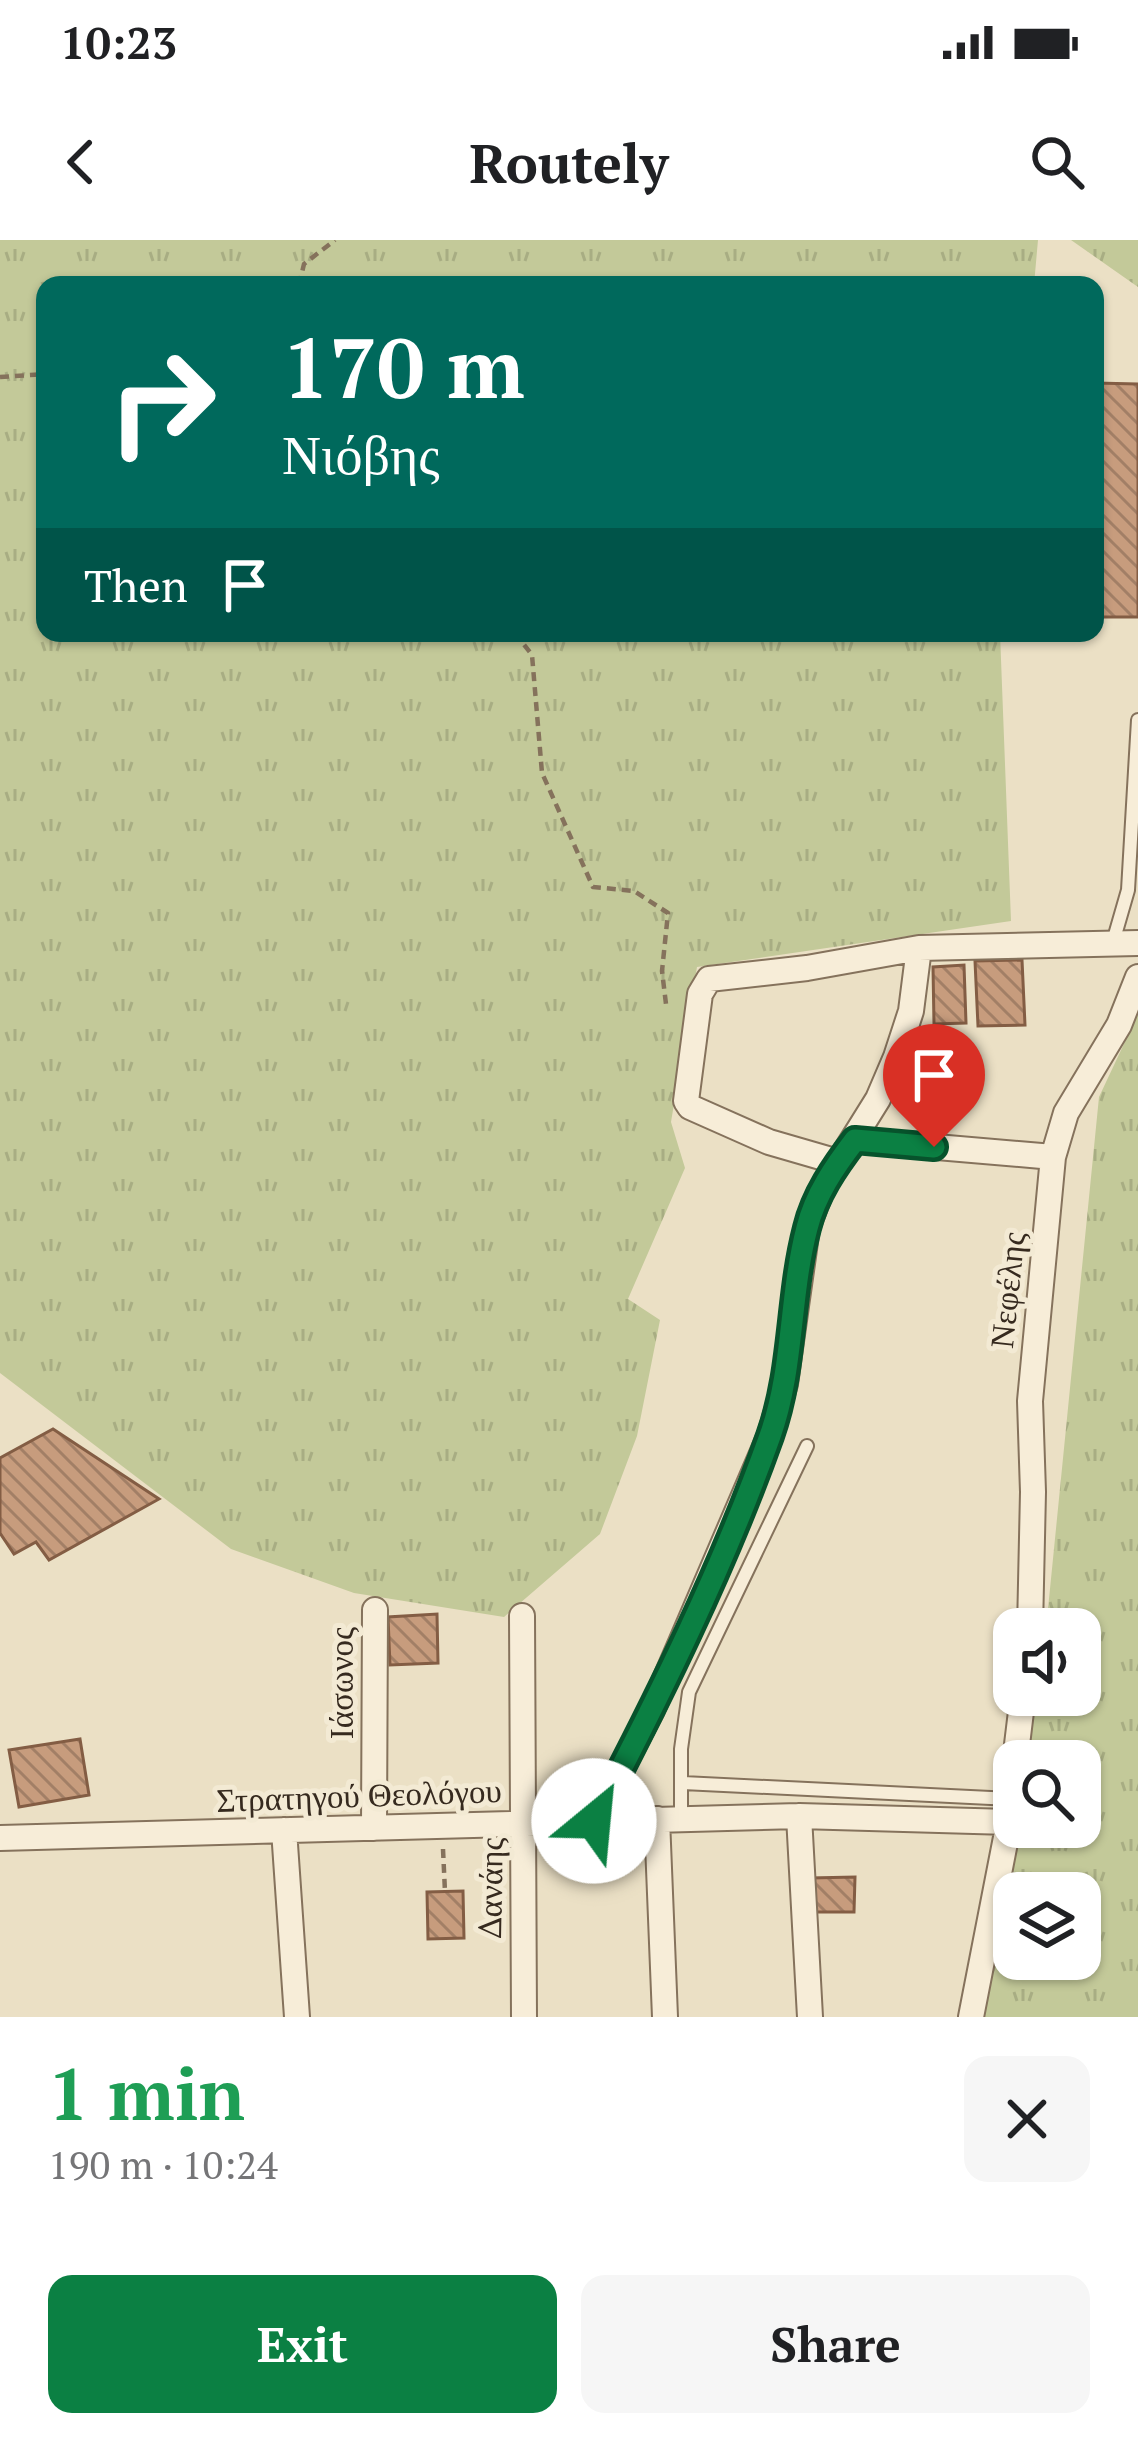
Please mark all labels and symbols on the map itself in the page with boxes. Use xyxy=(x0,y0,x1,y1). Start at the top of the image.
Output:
pin xyxy=(883,1024,985,1147)
street label: Νεφέλης xyxy=(979,1230,1034,1350)
street label: Ιάσωνος xyxy=(319,1627,362,1739)
position arrow xyxy=(531,1758,657,1884)
street label: Στρατηγού Θεολόγου xyxy=(215,1768,502,1821)
street label: Δανάης xyxy=(467,1837,512,1939)

